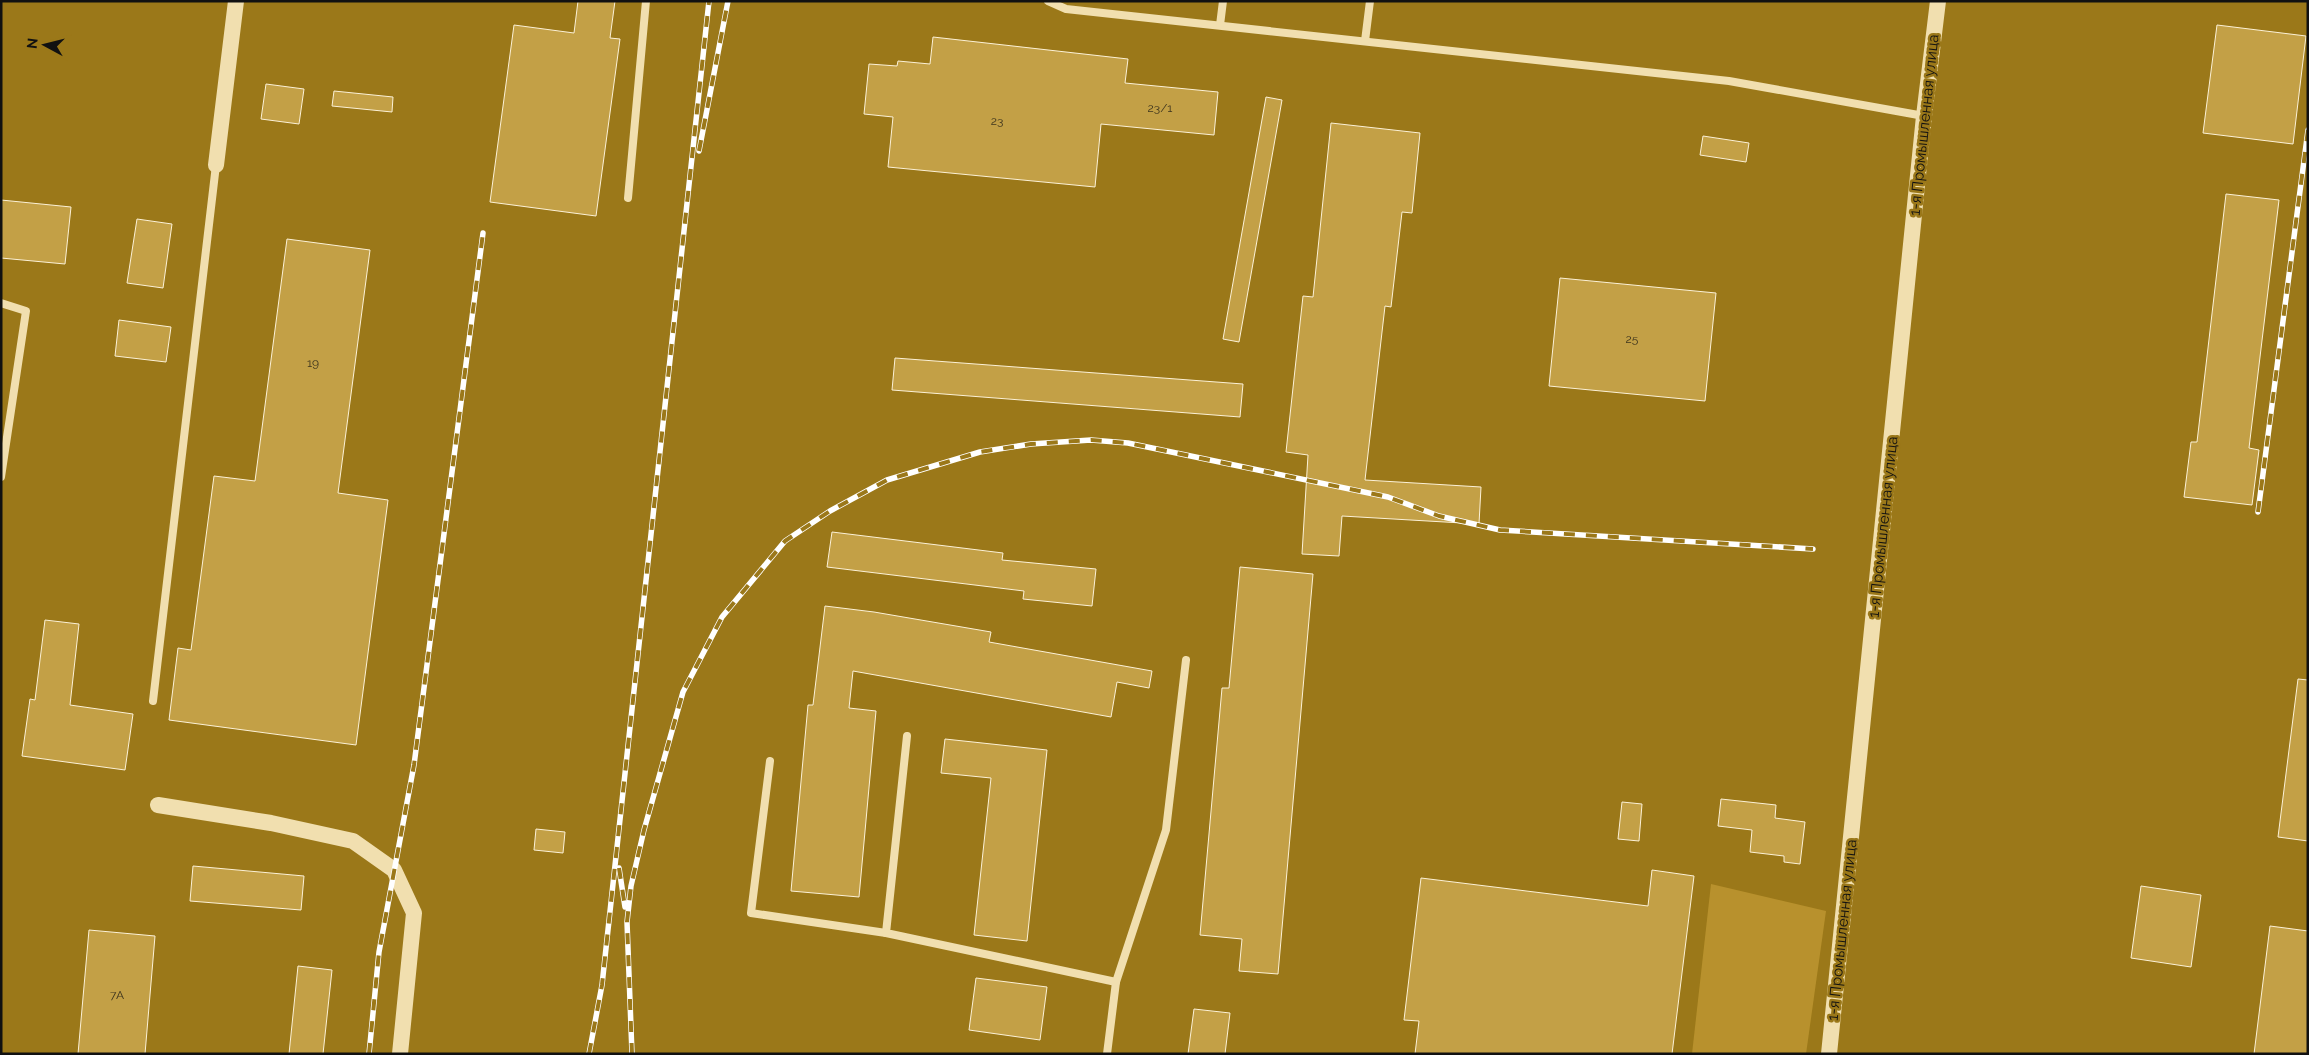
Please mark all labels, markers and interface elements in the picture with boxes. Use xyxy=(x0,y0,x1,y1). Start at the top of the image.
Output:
north arrow xyxy=(20,20,70,70)
street label: 1-я Промышленная улица xyxy=(1906,33,1942,217)
text: N xyxy=(24,37,41,50)
house number: 23/1 xyxy=(1148,101,1172,115)
house number: 23 xyxy=(991,114,1003,128)
house number: 25 xyxy=(1626,332,1639,346)
house number: 19 xyxy=(307,356,319,370)
street label: 1-я Промышленная улица xyxy=(1865,435,1901,619)
street label: 1-я Промышленная улица xyxy=(1824,838,1860,1022)
house number: 7А xyxy=(110,988,124,1002)

